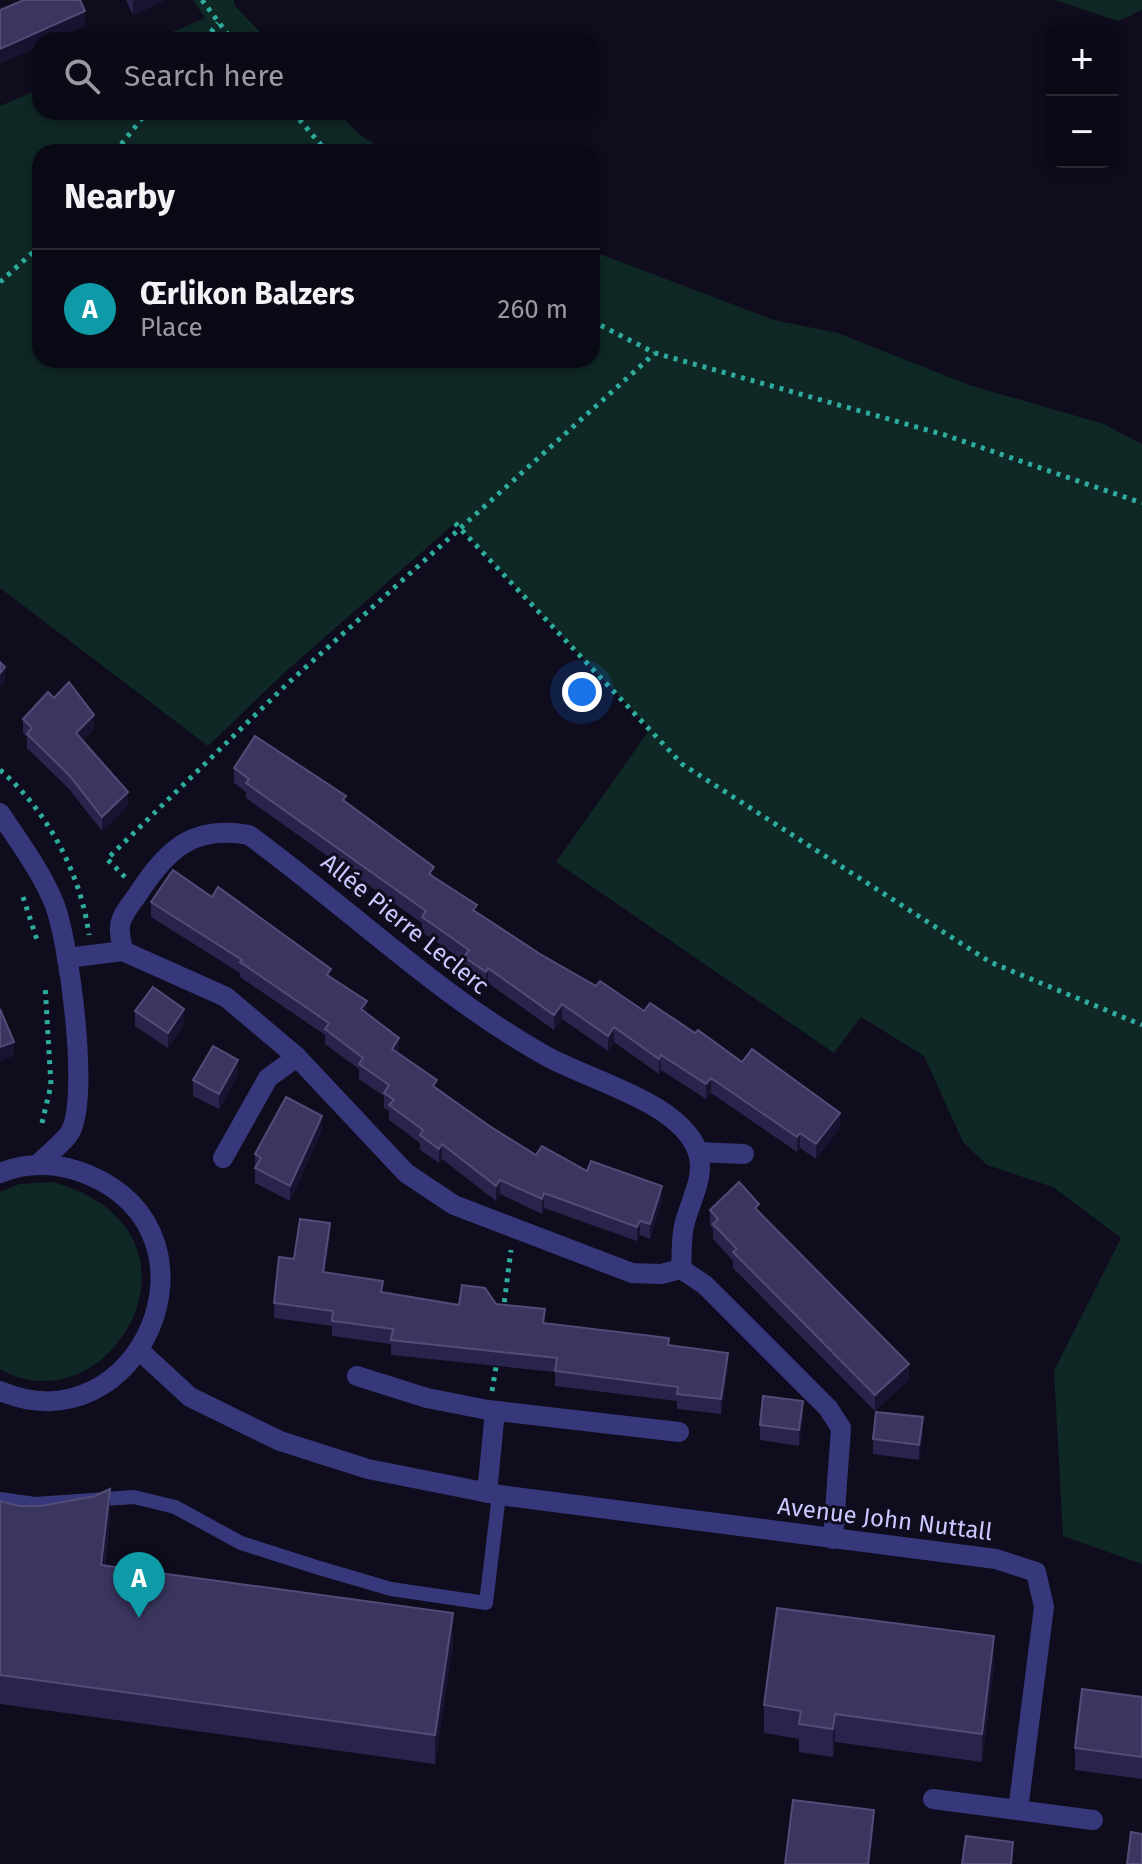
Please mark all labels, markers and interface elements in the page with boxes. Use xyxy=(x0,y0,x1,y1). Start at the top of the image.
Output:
map controls xyxy=(1046,24,1118,168)
button: + xyxy=(1046,24,1118,96)
search box xyxy=(32,32,600,120)
icon: search xyxy=(60,54,104,98)
text: Search here xyxy=(124,58,284,94)
button: − xyxy=(1046,96,1118,168)
text: Nearby xyxy=(64,176,175,217)
text: Œrlikon Balzers xyxy=(140,276,354,312)
text: A xyxy=(82,294,98,325)
text: 260 m xyxy=(498,294,568,325)
text: Place xyxy=(140,312,203,343)
your location xyxy=(562,672,602,712)
street label: Allée Pierre Leclerc xyxy=(316,848,494,1000)
street label: Avenue John Nuttall xyxy=(776,1492,994,1546)
pin: A xyxy=(113,1552,165,1618)

